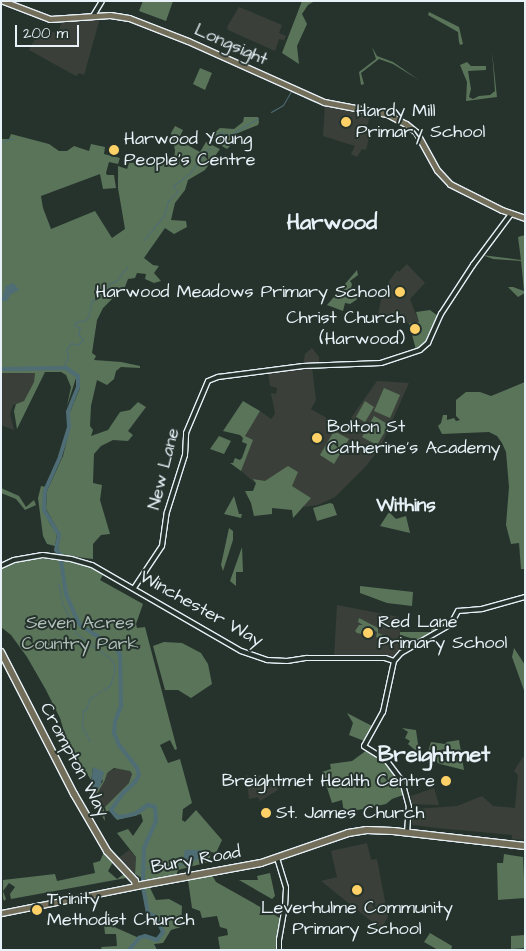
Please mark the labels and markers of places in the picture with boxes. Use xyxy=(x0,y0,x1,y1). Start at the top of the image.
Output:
place label: Hardy Mill Primary School xyxy=(356,101,485,144)
marker: Hardy Mill Primary School xyxy=(340,116,352,128)
place label: Harwood Young People's Centre xyxy=(124,129,256,172)
marker: Harwood Young People's Centre xyxy=(108,144,120,156)
place label: Harwood Meadows Primary School xyxy=(96,281,390,303)
marker: Harwood Meadows Primary School xyxy=(394,286,406,298)
place label: Christ Church (Harwood) xyxy=(286,308,405,350)
marker: Christ Church (Harwood) xyxy=(409,323,421,335)
place label: Bolton St Catherine's Academy xyxy=(327,417,500,459)
marker: Bolton St Catherine's Academy xyxy=(311,432,323,444)
place label: Red Lane Primary School xyxy=(378,612,507,654)
marker: Red Lane Primary School xyxy=(362,627,374,639)
place label: Breightmet Health Centre xyxy=(222,770,435,792)
marker: Breightmet Health Centre xyxy=(439,774,453,788)
place label: St. James Church xyxy=(276,802,424,824)
marker: St. James Church xyxy=(260,807,272,819)
marker: Leverhulme Community Primary School xyxy=(351,884,363,896)
place label: Trinity Methodist Church xyxy=(47,889,194,932)
place label: Leverhulme Community Primary School xyxy=(261,898,453,941)
marker: Trinity Methodist Church xyxy=(31,904,43,916)

